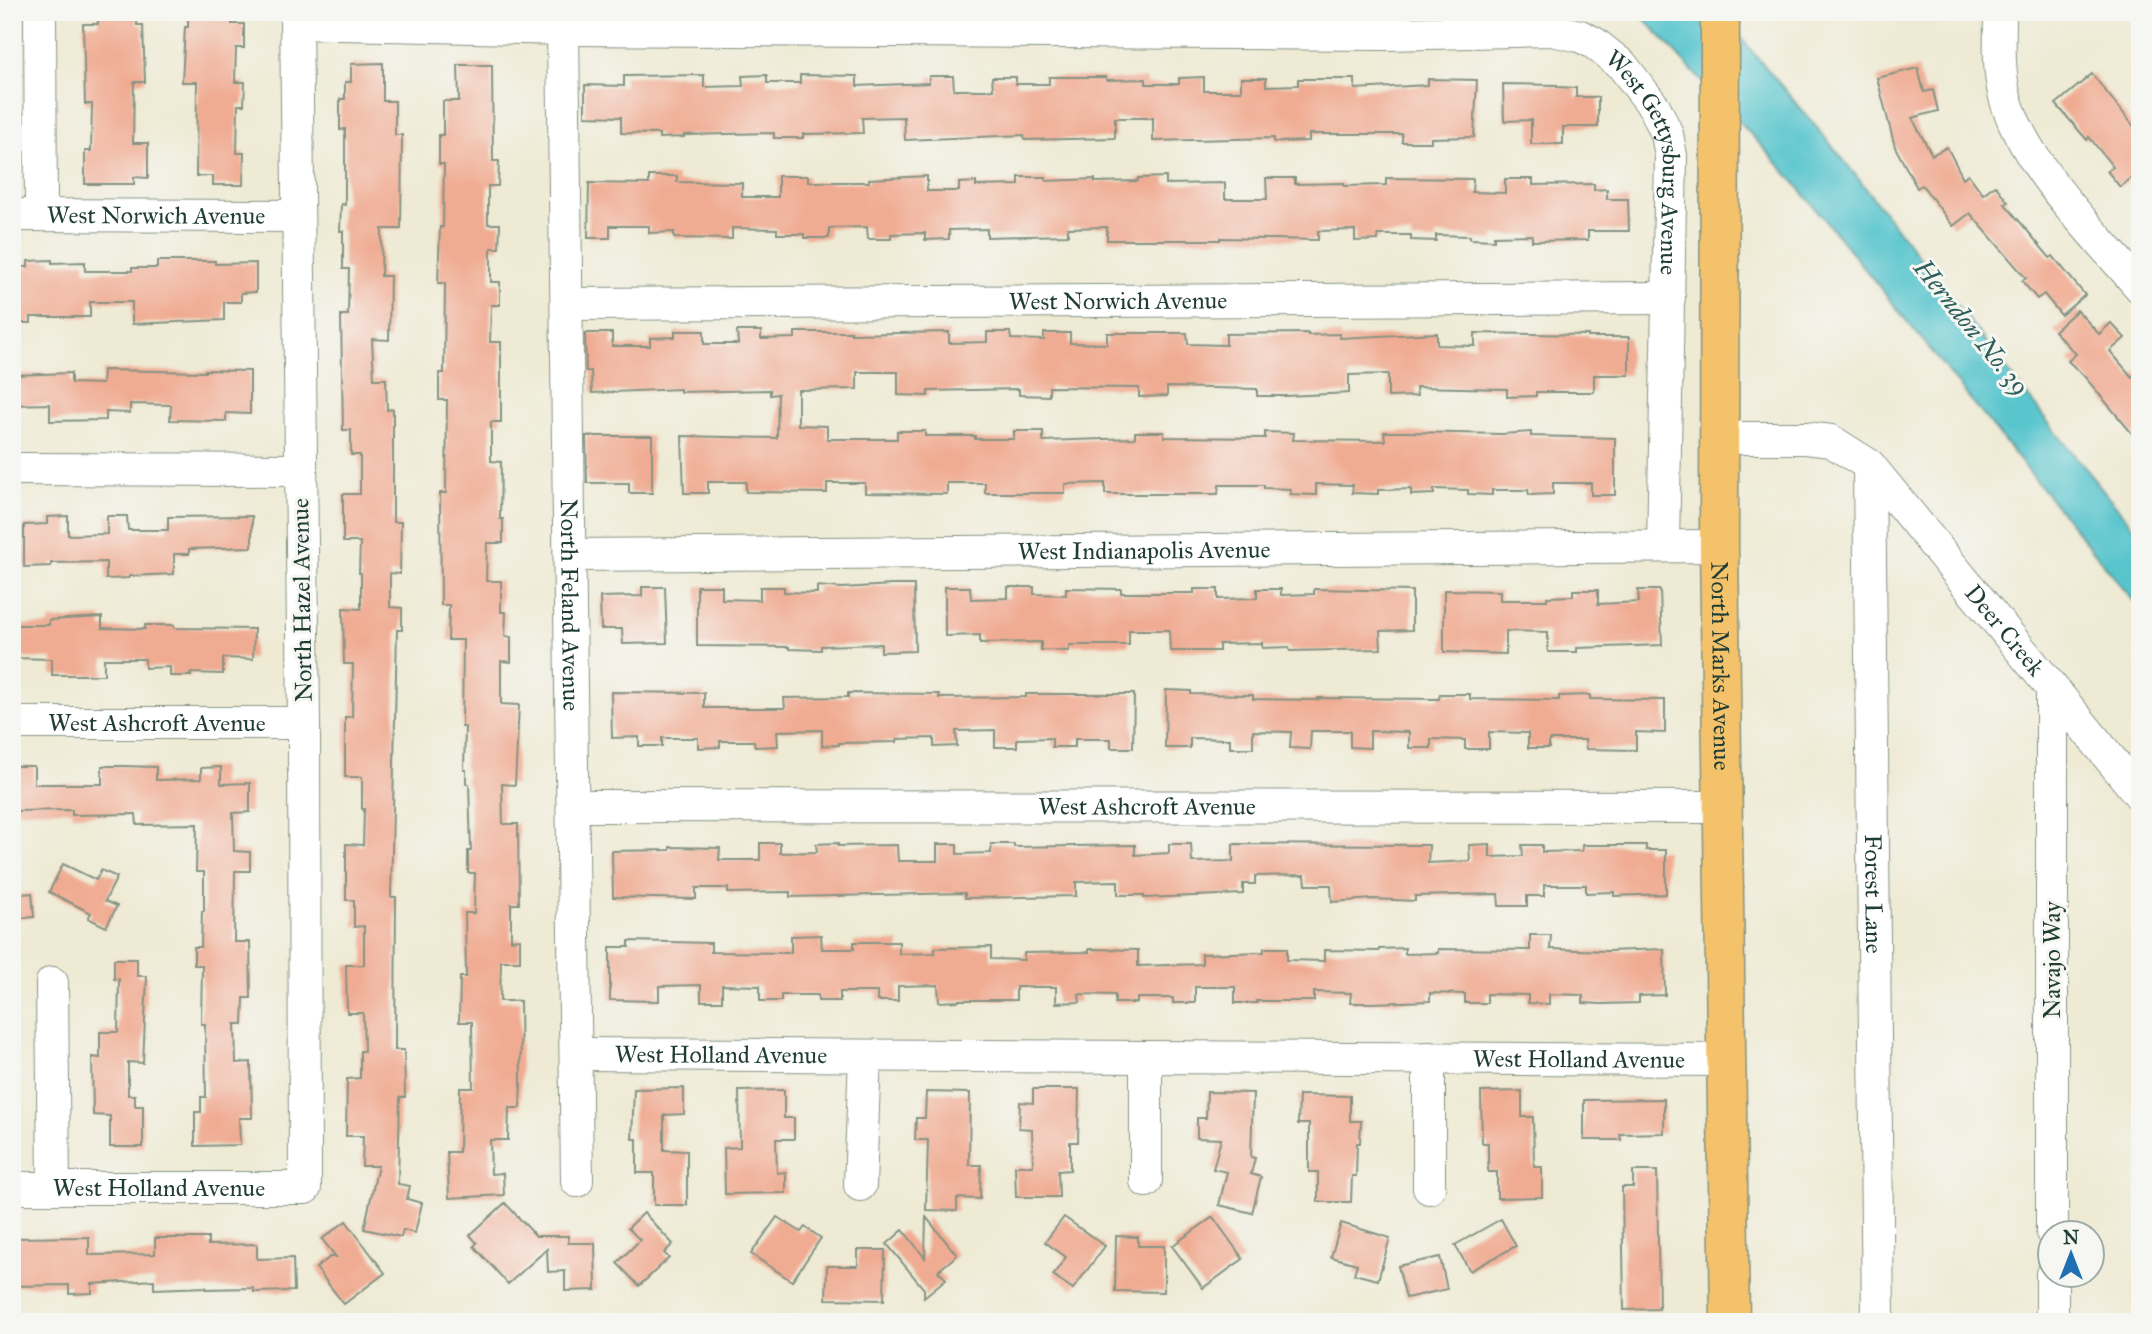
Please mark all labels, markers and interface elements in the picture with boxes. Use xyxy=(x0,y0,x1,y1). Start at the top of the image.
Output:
street label: West Gettysburg Avenue xyxy=(1600,43,1686,275)
street label: West Norwich Avenue xyxy=(47,200,265,231)
water label: Herndon No. 39 xyxy=(1907,251,2037,402)
street label: West Norwich Avenue xyxy=(1009,285,1227,317)
street label: North Hazel Avenue xyxy=(285,498,319,702)
street label: North Feland Avenue xyxy=(554,499,586,711)
street label: West Indianapolis Avenue xyxy=(1017,535,1271,566)
street label: North Marks Avenue xyxy=(1704,561,1737,771)
street label: Deer Creek xyxy=(1958,578,2052,683)
street label: West Ashcroft Avenue xyxy=(48,708,266,738)
street label: West Ashcroft Avenue xyxy=(1038,791,1256,822)
street label: Forest Lane xyxy=(1858,834,1889,954)
street label: Navajo Way xyxy=(2037,901,2067,1019)
street label: West Holland Avenue xyxy=(615,1039,827,1070)
street label: West Holland Avenue xyxy=(1473,1044,1685,1075)
street label: West Holland Avenue xyxy=(53,1173,265,1203)
north arrow xyxy=(2036,1218,2106,1288)
text: N xyxy=(2063,1226,2079,1249)

